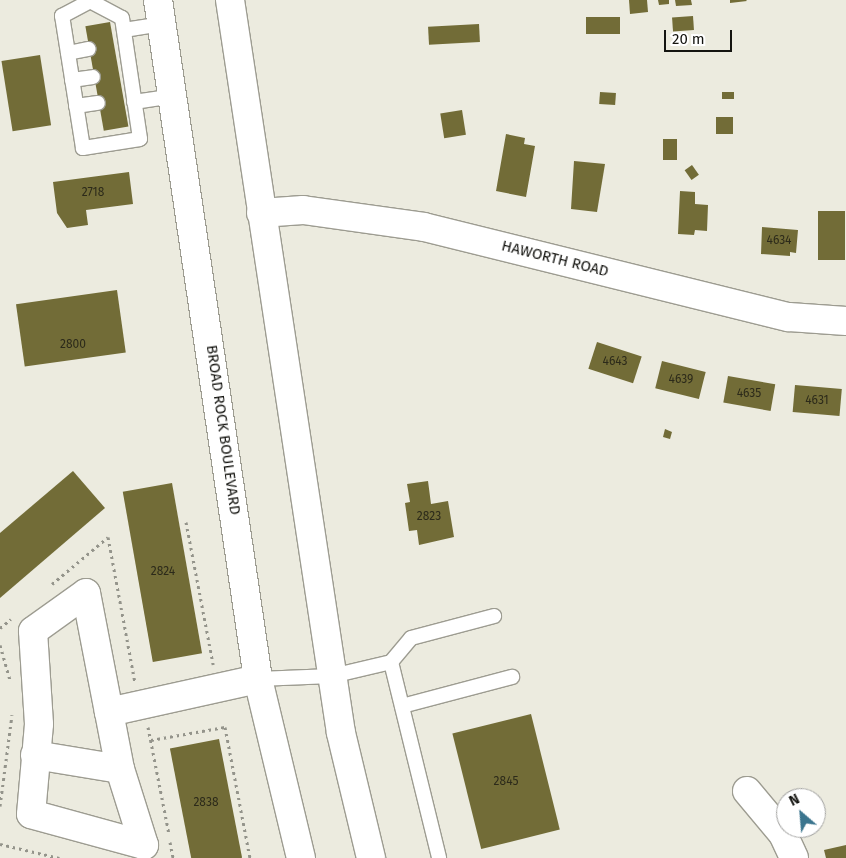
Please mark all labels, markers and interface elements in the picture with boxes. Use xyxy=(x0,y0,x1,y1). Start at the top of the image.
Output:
scale bar xyxy=(666,20,734,52)
text: 20 m xyxy=(672,30,705,48)
house number: 2718 xyxy=(82,186,104,200)
house number: 4634 xyxy=(767,234,791,248)
street label: HAWORTH ROAD xyxy=(500,237,610,281)
house number: 2800 xyxy=(60,338,86,352)
street label: BROAD ROCK BOULEVARD xyxy=(202,344,244,516)
house number: 4643 xyxy=(603,355,627,369)
house number: 4639 xyxy=(669,373,693,387)
house number: 4635 xyxy=(737,387,761,401)
house number: 4631 xyxy=(805,394,829,408)
house number: 2823 xyxy=(417,510,441,524)
house number: 2824 xyxy=(151,565,175,579)
house number: 2845 xyxy=(494,775,518,789)
north arrow xyxy=(776,788,826,838)
text: N xyxy=(786,790,802,810)
house number: 2838 xyxy=(193,796,219,810)

